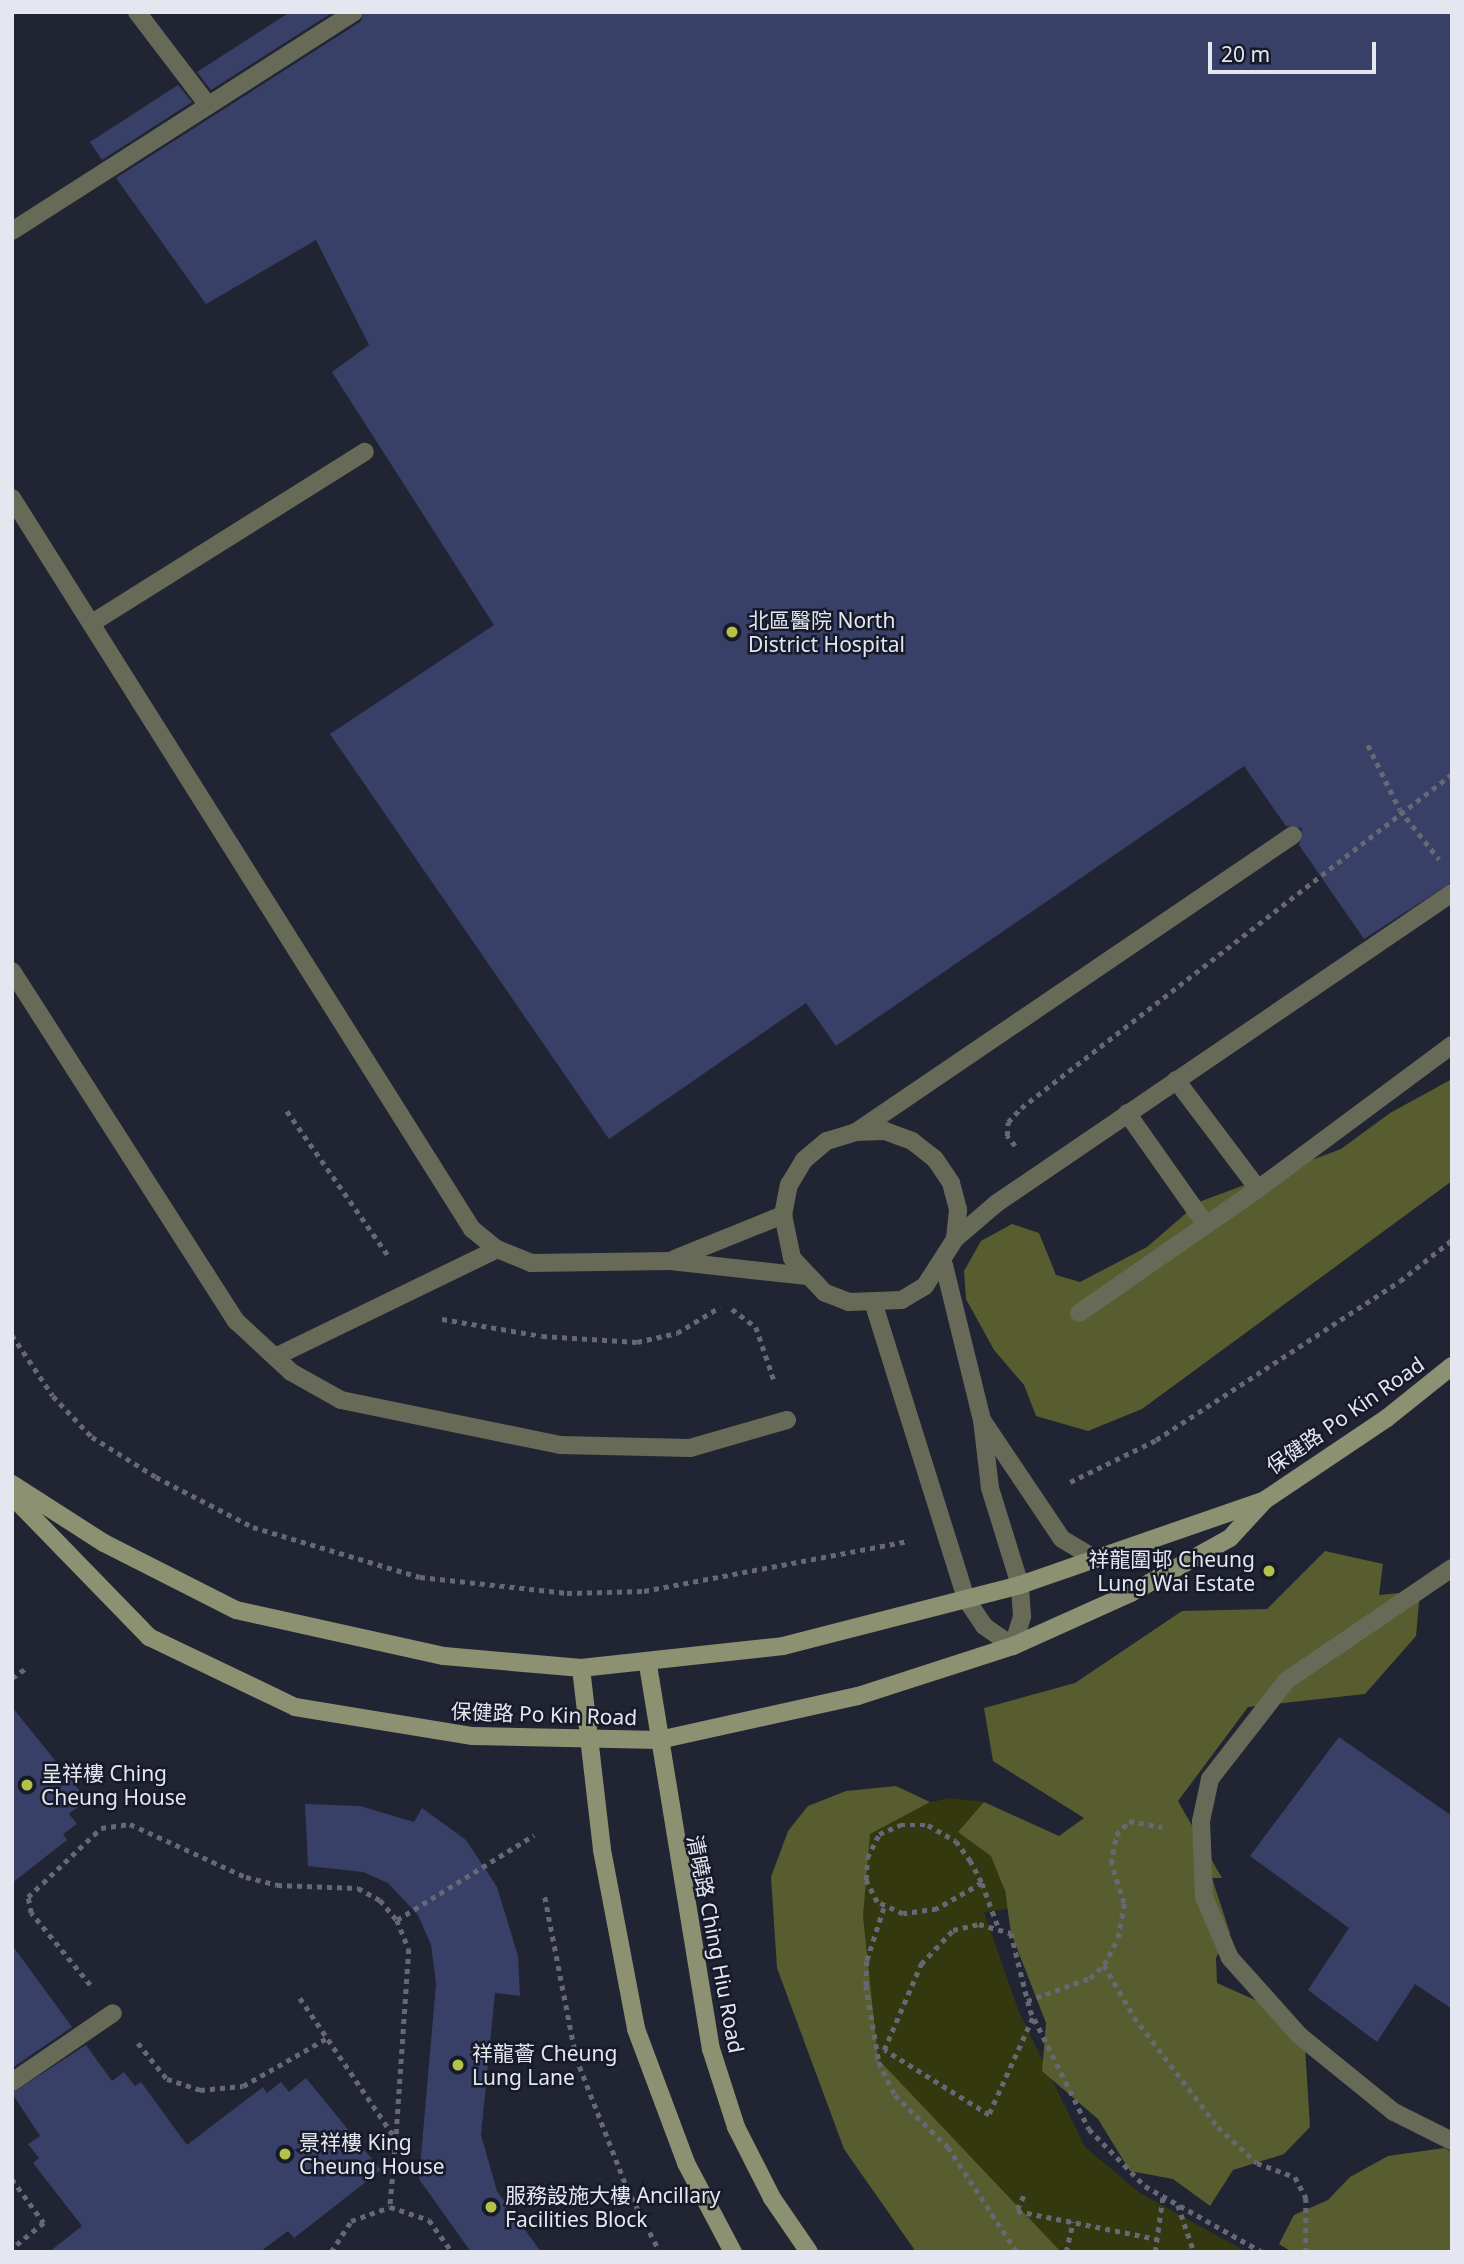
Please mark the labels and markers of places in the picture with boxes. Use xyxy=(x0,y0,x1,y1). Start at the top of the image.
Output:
place label: 北區醫院 North District Hospital xyxy=(748,607,905,657)
marker: 北區醫院 North District Hospital xyxy=(722,622,742,642)
place label: 祥龍圍邨 Cheung Lung Wai Estate xyxy=(1089,1546,1255,1596)
marker: 祥龍圍邨 Cheung Lung Wai Estate xyxy=(1261,1563,1277,1579)
place label: 呈祥樓 Ching Cheung House xyxy=(41,1760,187,1810)
marker: 呈祥樓 Ching Cheung House xyxy=(19,1777,35,1793)
place label: 祥龍薈 Cheung Lung Lane xyxy=(472,2040,617,2090)
marker: 祥龍薈 Cheung Lung Lane xyxy=(450,2057,466,2073)
place label: 景祥樓 King Cheung House xyxy=(299,2129,445,2179)
marker: 景祥樓 King Cheung House xyxy=(277,2146,293,2162)
place label: 服務設施大樓 Ancillary Facilities Block xyxy=(505,2182,720,2232)
marker: 服務設施大樓 Ancillary Facilities Block xyxy=(483,2199,499,2215)

